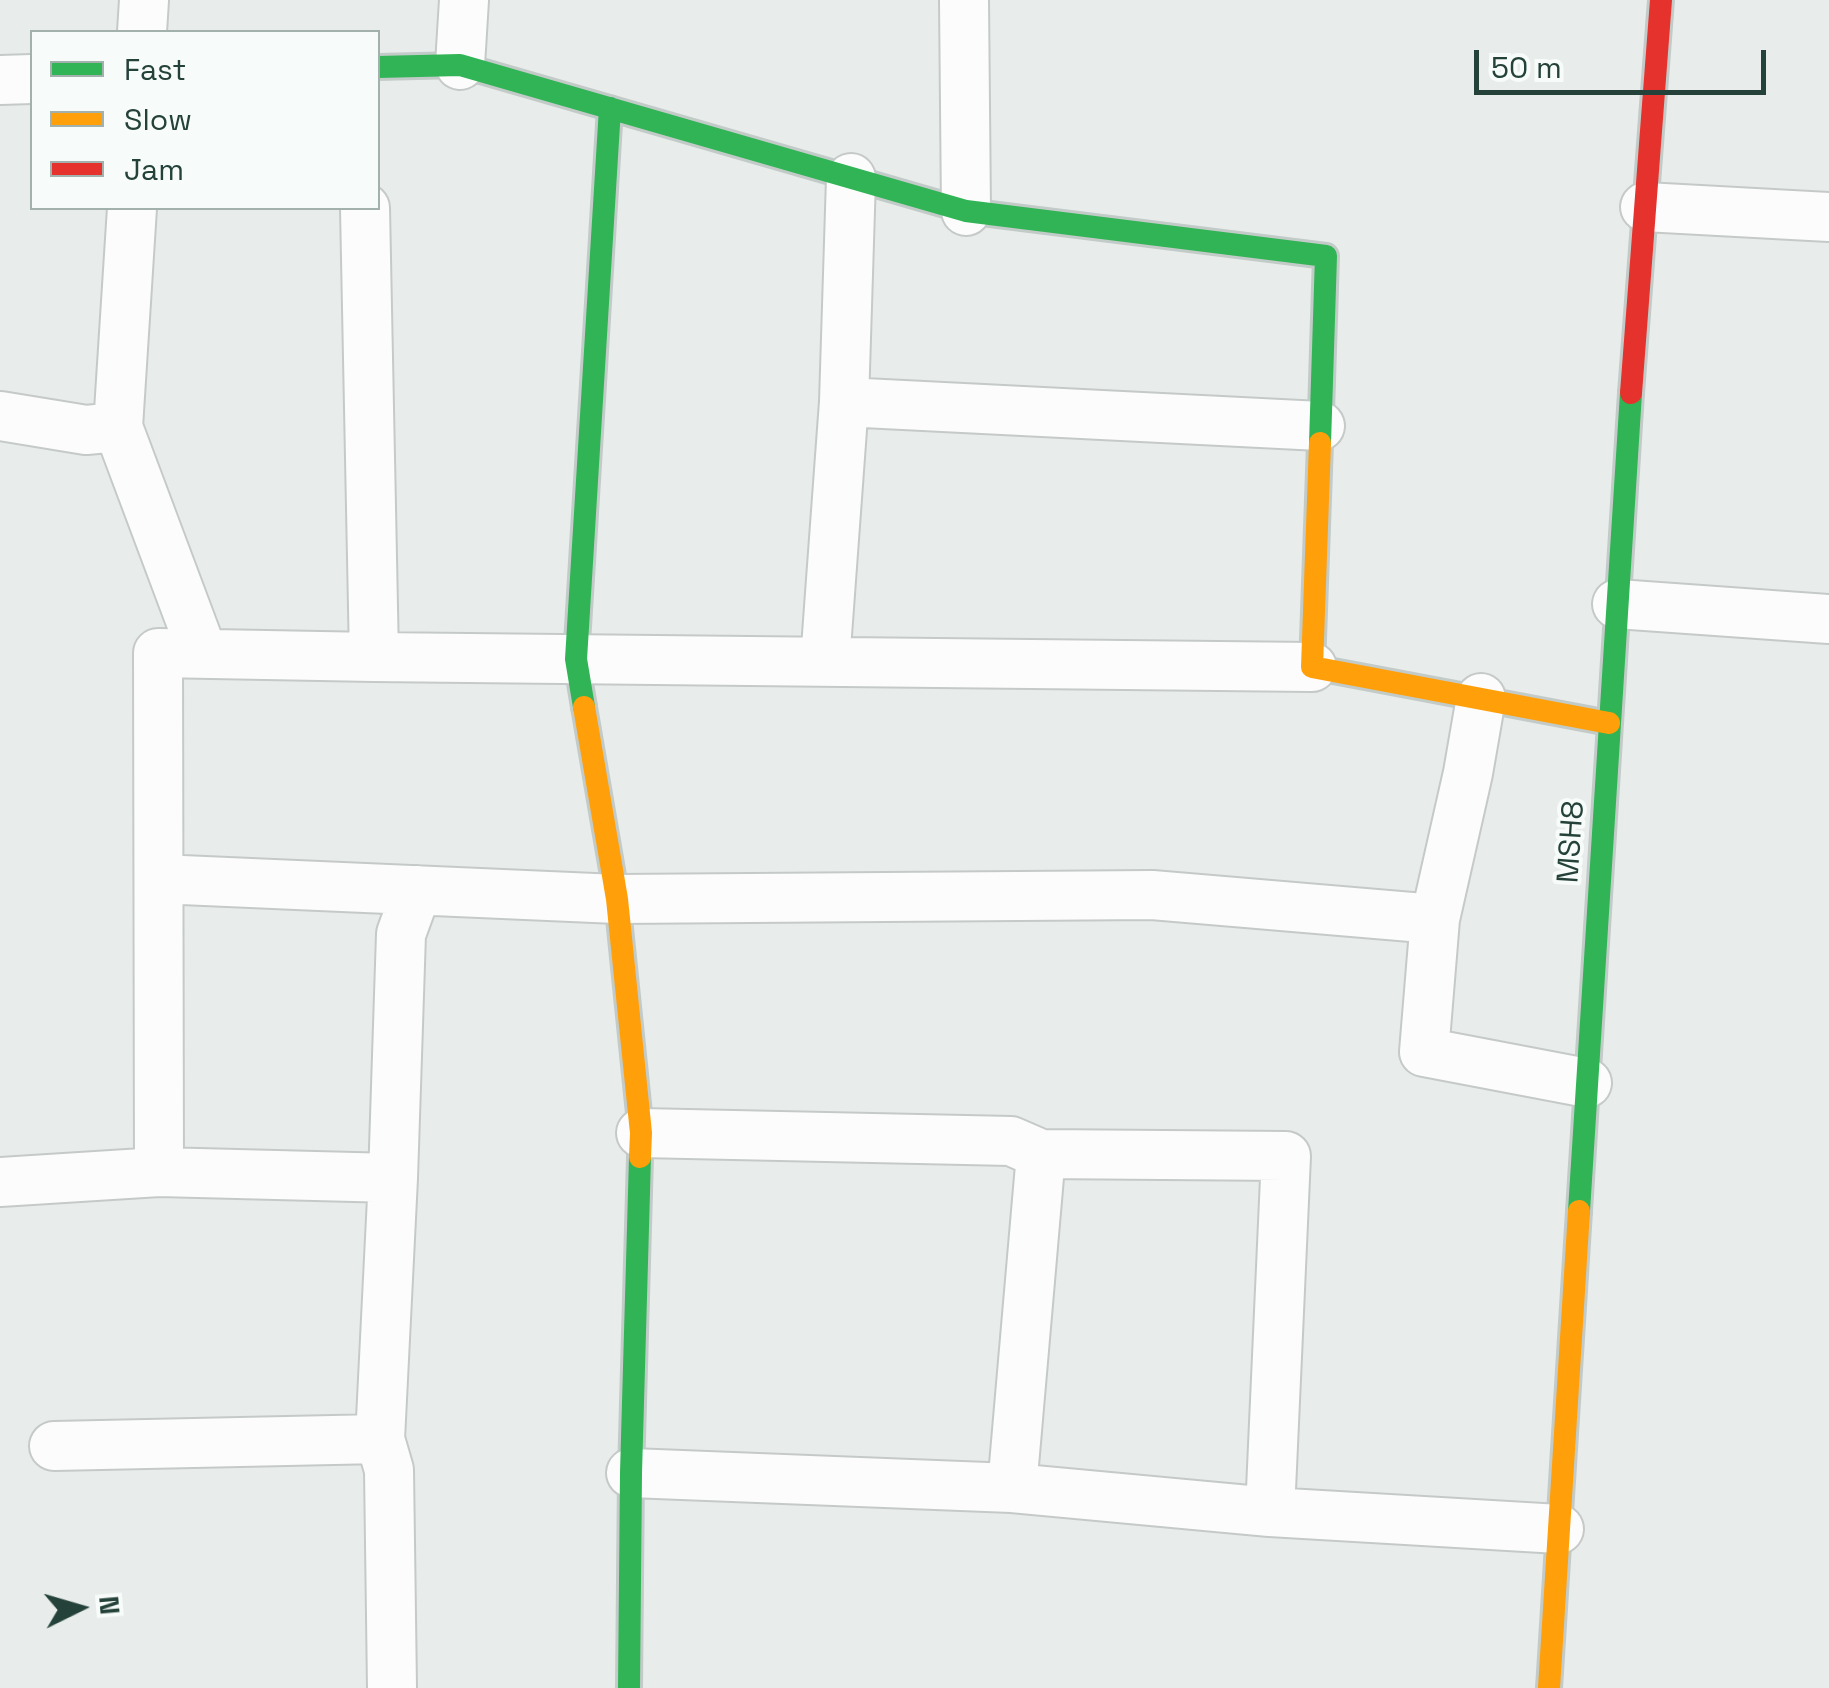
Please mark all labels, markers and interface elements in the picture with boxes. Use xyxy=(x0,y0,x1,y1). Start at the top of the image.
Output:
legend xyxy=(30,30,380,210)
scale bar xyxy=(1479,30,1772,92)
text: 50 m xyxy=(1491,48,1562,87)
text: Fast xyxy=(124,50,186,89)
text: Slow xyxy=(124,100,192,139)
text: Jam xyxy=(124,150,184,189)
street label: MSH8 xyxy=(1551,799,1593,885)
north arrow xyxy=(30,1558,130,1658)
text: N xyxy=(91,1594,129,1616)

